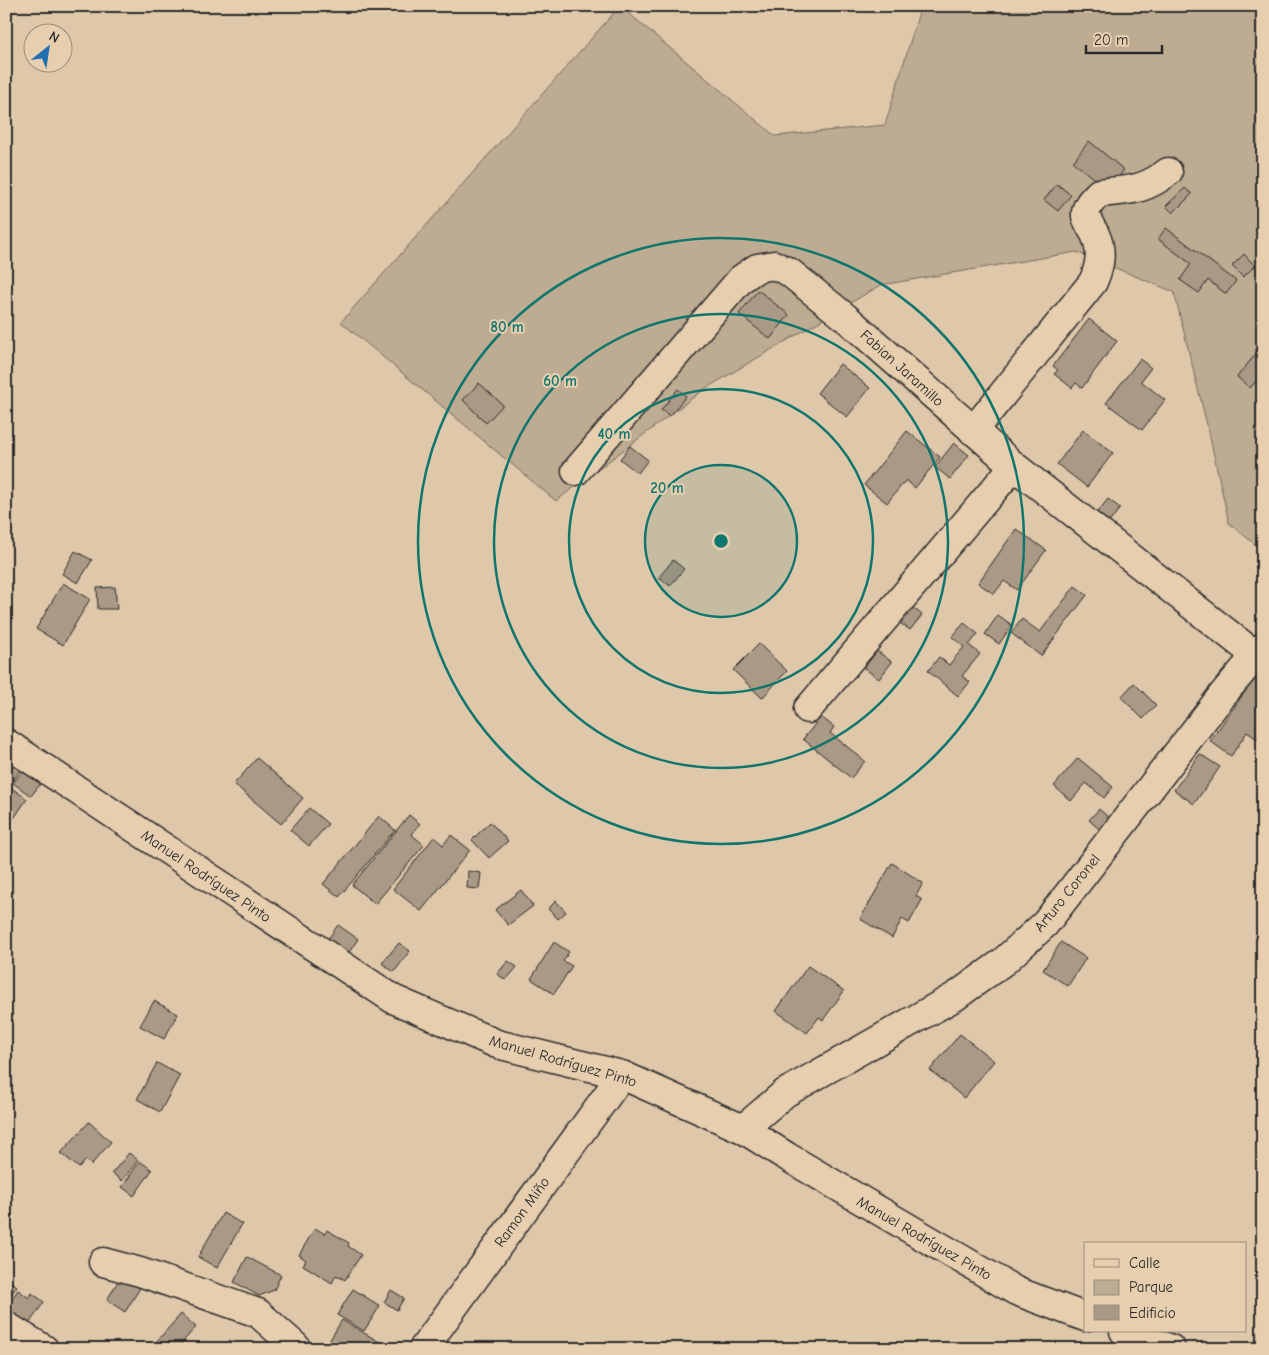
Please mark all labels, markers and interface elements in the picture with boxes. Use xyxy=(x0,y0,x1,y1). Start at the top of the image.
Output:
north arrow xyxy=(22,22,72,72)
scale bar xyxy=(1086,22,1163,54)
text: N xyxy=(46,28,62,47)
text: 20 m xyxy=(1094,31,1128,49)
text: 80 m xyxy=(490,318,524,336)
street label: Fabian Jaramillo xyxy=(856,326,948,410)
text: 60 m xyxy=(543,372,577,390)
text: 40 m xyxy=(598,425,631,443)
text: 20 m xyxy=(650,479,684,497)
centre of rings xyxy=(712,532,730,550)
street label: Manuel Rodríguez Pinto xyxy=(138,826,274,926)
street label: Arturo Coronel xyxy=(1030,850,1104,936)
street label: Manuel Rodríguez Pinto xyxy=(487,1031,639,1091)
street label: Ramon Miño xyxy=(491,1173,554,1251)
street label: Manuel Rodríguez Pinto xyxy=(853,1192,995,1284)
legend xyxy=(1084,1242,1246,1332)
text: Calle xyxy=(1129,1254,1161,1272)
text: Parque xyxy=(1129,1278,1174,1296)
text: Edificio xyxy=(1129,1304,1176,1322)

